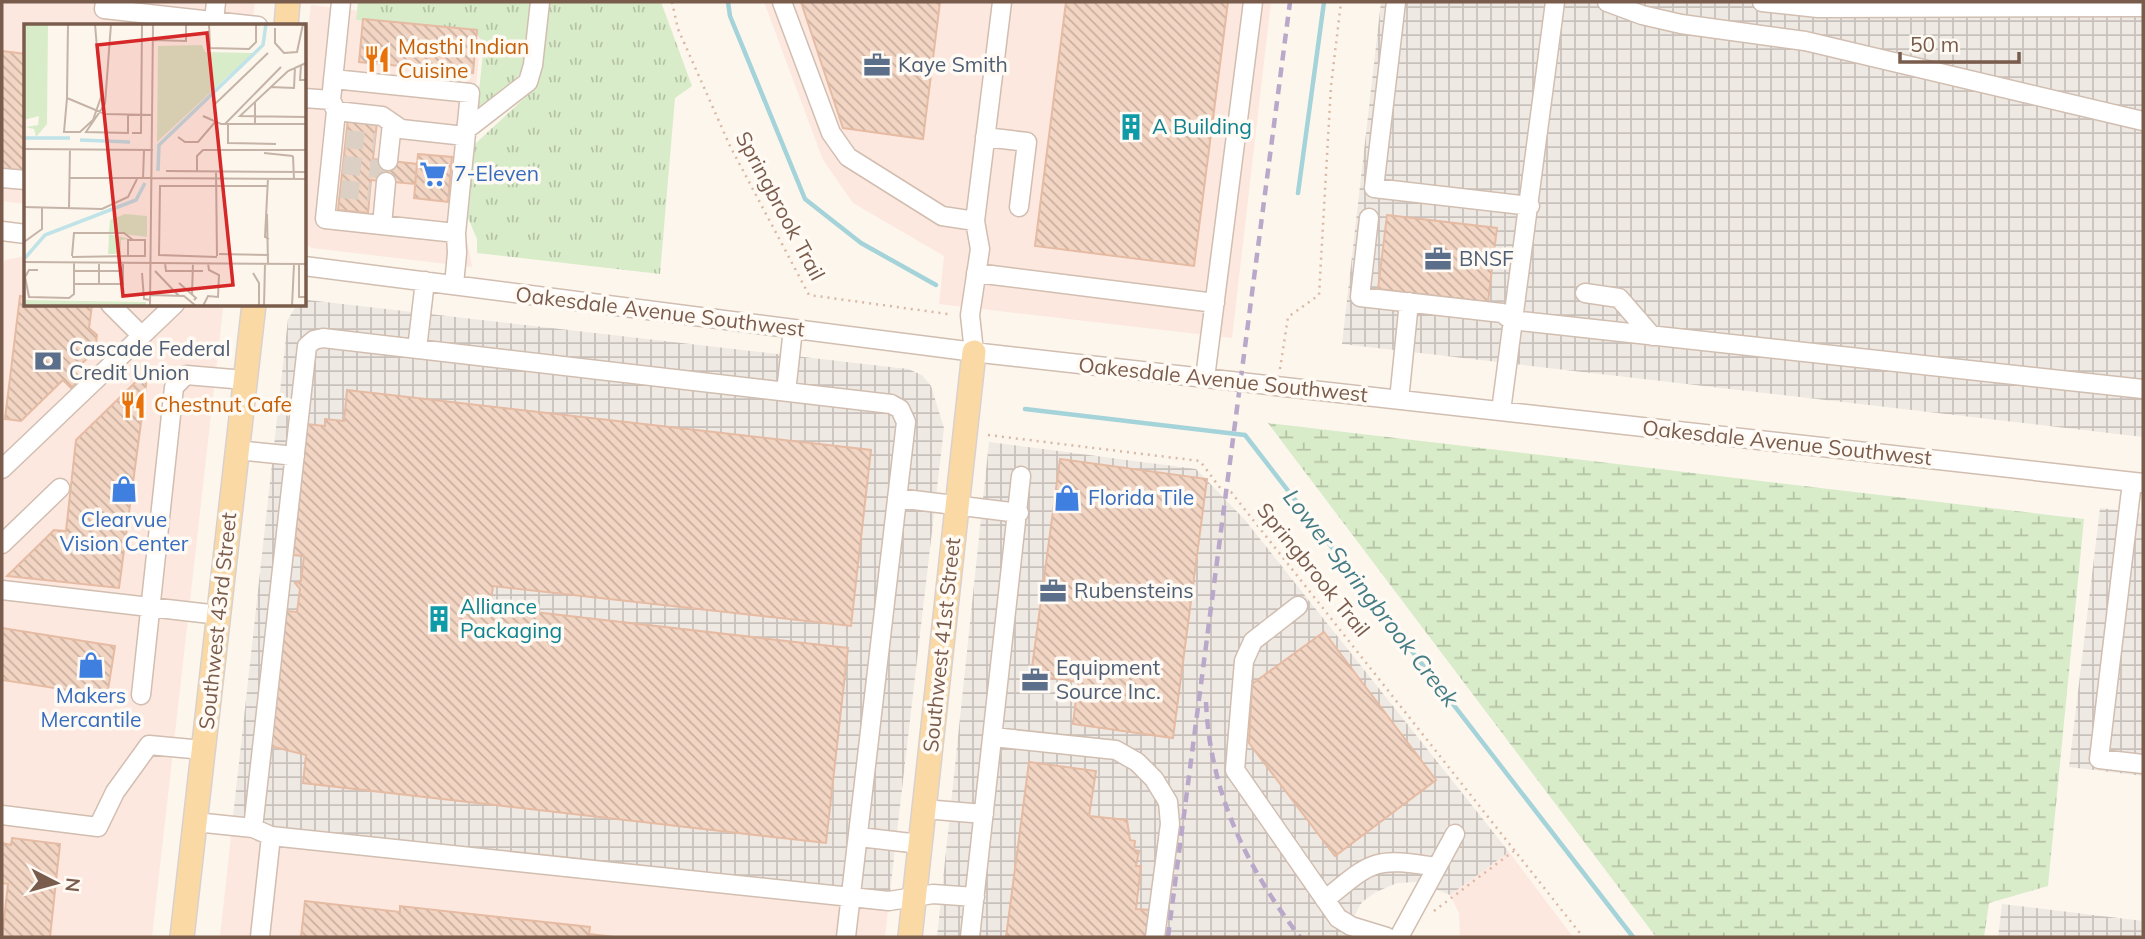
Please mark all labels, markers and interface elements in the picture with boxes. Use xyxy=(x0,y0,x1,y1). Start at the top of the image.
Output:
scale bar xyxy=(1900,21,2019,65)
inset map xyxy=(24,24,306,306)
text: 50 m xyxy=(1910,31,1959,57)
place label: Masthi Indian Cuisine xyxy=(398,33,529,83)
restaurant icon: Masthi Indian Cuisine xyxy=(362,44,392,74)
office icon: Kaye Smith xyxy=(862,50,892,80)
place label: Kaye Smith xyxy=(898,51,1008,77)
building icon: A Building xyxy=(1116,112,1146,142)
place label: A Building xyxy=(1152,113,1252,139)
street label: Springbrook Trail xyxy=(731,127,831,284)
supermarket icon: 7-Eleven xyxy=(418,159,448,189)
place label: 7-Eleven xyxy=(454,160,539,186)
office icon: BNSF xyxy=(1423,244,1453,274)
place label: BNSF xyxy=(1459,245,1514,271)
street label: Oakesdale Avenue Southwest xyxy=(514,280,806,342)
place label: Cascade Federal Credit Union xyxy=(69,335,230,385)
bank icon: Cascade Federal Credit Union xyxy=(33,346,63,376)
street label: Oakesdale Avenue Southwest xyxy=(1077,351,1369,407)
restaurant icon: Chestnut Cafe xyxy=(118,390,148,420)
place label: Chestnut Cafe xyxy=(154,391,292,417)
street label: Oakesdale Avenue Southwest xyxy=(1641,414,1933,470)
shop icon: Clearvue Vision Center xyxy=(109,474,139,504)
shop icon: Florida Tile xyxy=(1052,483,1082,513)
water label: Lower Springbrook Creek xyxy=(1277,483,1466,713)
place label: Florida Tile xyxy=(1088,484,1194,510)
street label: Springbrook Trail xyxy=(1252,497,1376,642)
place label: Clearvue Vision Center xyxy=(60,506,189,556)
street label: Southwest 43rd Street xyxy=(193,511,241,731)
street label: Southwest 41st Street xyxy=(917,536,965,754)
office icon: Rubensteins xyxy=(1038,576,1068,606)
place label: Rubensteins xyxy=(1074,577,1194,603)
place label: Alliance Packaging xyxy=(460,593,562,643)
building icon: Alliance Packaging xyxy=(424,604,454,634)
shop icon: Makers Mercantile xyxy=(76,650,106,680)
place label: Equipment Source Inc. xyxy=(1056,654,1161,704)
office icon: Equipment Source Inc. xyxy=(1020,665,1050,695)
place label: Makers Mercantile xyxy=(41,682,141,732)
north arrow xyxy=(21,848,91,918)
text: N xyxy=(60,876,86,893)

